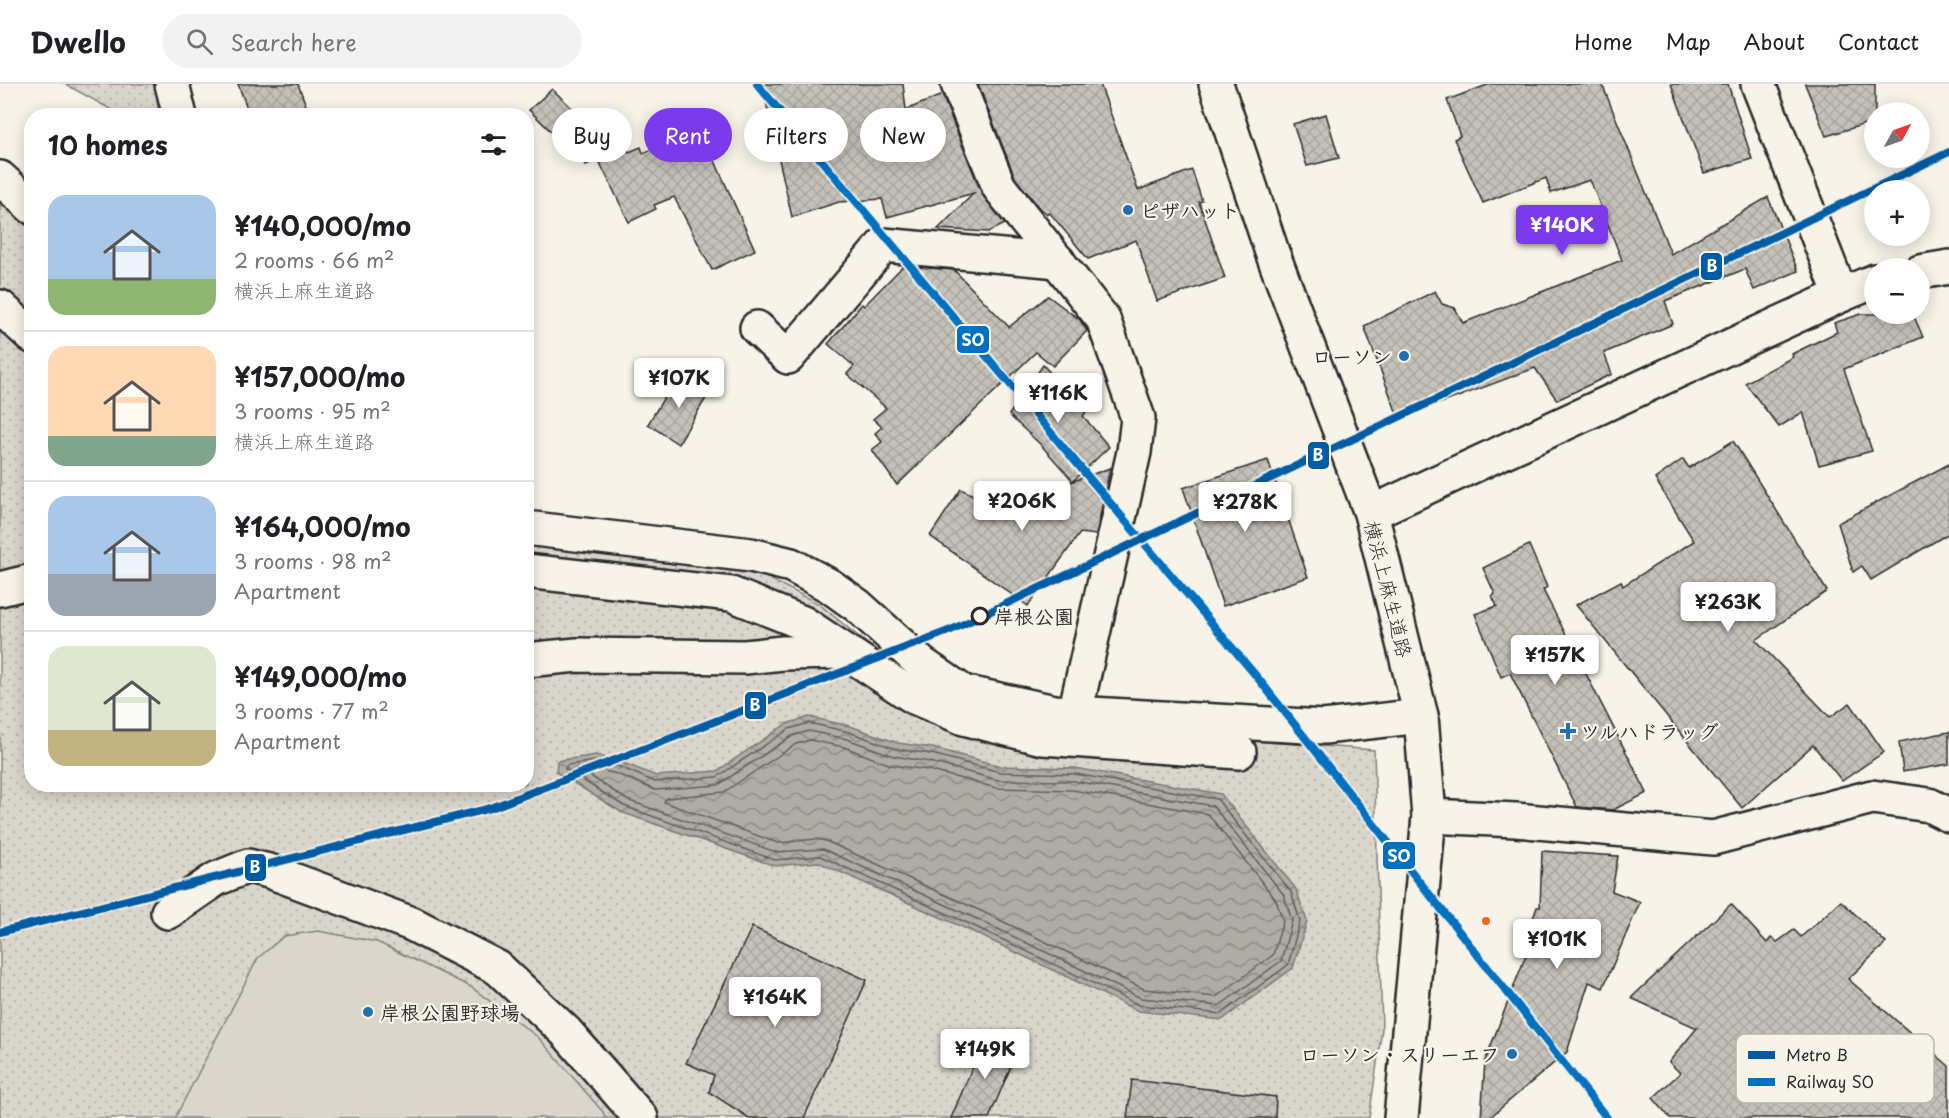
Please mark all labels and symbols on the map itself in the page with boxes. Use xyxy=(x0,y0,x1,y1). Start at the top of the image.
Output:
north arrow xyxy=(1864,102,1930,168)
place label: ピザハット xyxy=(1140,195,1240,225)
marker: ピザハット xyxy=(1121,203,1135,217)
pin: ¥140K xyxy=(1520,205,1604,256)
line badge: B xyxy=(1700,252,1723,281)
text: B xyxy=(1707,253,1718,277)
line badge: SO xyxy=(956,325,990,354)
text: SO xyxy=(962,327,984,351)
place label: ローソン xyxy=(1312,341,1392,371)
marker: ローソン xyxy=(1397,349,1411,363)
pin: ¥107K xyxy=(637,358,721,409)
pin: ¥116K xyxy=(1016,373,1100,424)
line badge: B xyxy=(1307,441,1330,470)
text: B xyxy=(1313,442,1324,466)
pin: ¥206K xyxy=(980,481,1064,532)
pin: ¥278K xyxy=(1203,482,1287,533)
street label: 横浜上麻生道路 xyxy=(1358,517,1420,661)
pin: ¥263K xyxy=(1686,582,1770,633)
place label: 岸根公園 xyxy=(994,601,1074,631)
marker: 岸根公園 xyxy=(971,607,989,625)
pin: ¥157K xyxy=(1513,635,1597,686)
line badge: B xyxy=(744,691,767,720)
text: B xyxy=(750,692,761,716)
place label: ツルハドラッグ xyxy=(1580,716,1719,746)
marker: ツルハドラッグ xyxy=(1561,724,1575,738)
line badge: SO xyxy=(1382,841,1416,870)
text: SO xyxy=(1388,843,1410,867)
line badge: B xyxy=(244,853,267,882)
text: B xyxy=(250,854,261,878)
unlabelled marker xyxy=(1480,915,1492,927)
pin: ¥101K xyxy=(1515,919,1599,970)
pin: ¥164K xyxy=(733,977,817,1028)
place label: 岸根公園野球場 xyxy=(380,997,520,1027)
marker: 岸根公園野球場 xyxy=(361,1005,375,1019)
pin: ¥149K xyxy=(943,1029,1027,1080)
legend xyxy=(1736,1034,1934,1103)
place label: ローソン・スリーエフ xyxy=(1300,1039,1500,1069)
text: Metro B xyxy=(1786,1042,1848,1066)
marker: ローソン・スリーエフ xyxy=(1505,1047,1519,1061)
text: Railway SO xyxy=(1786,1069,1874,1093)

